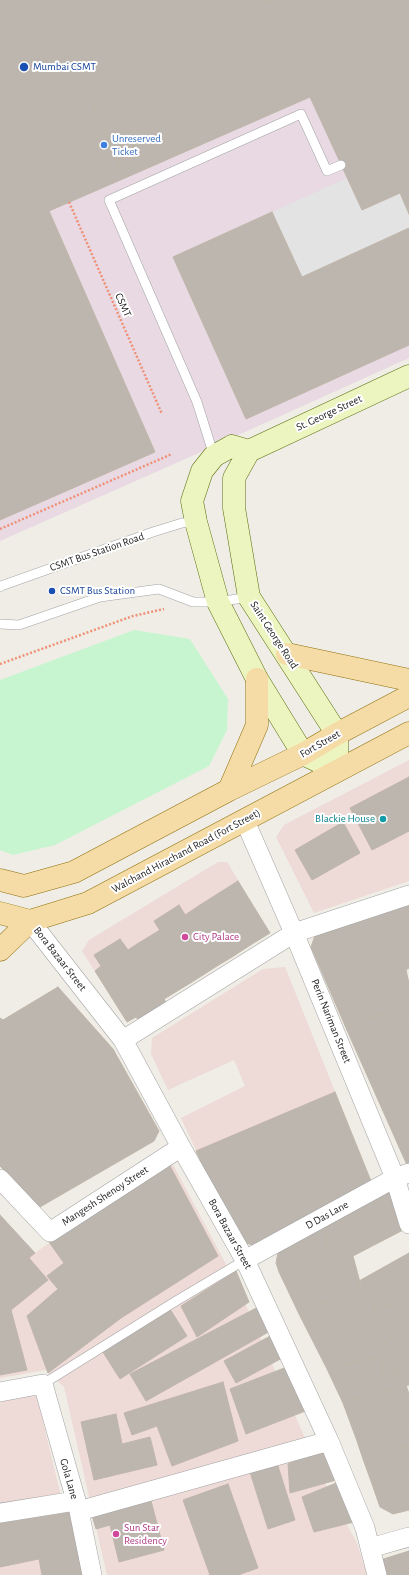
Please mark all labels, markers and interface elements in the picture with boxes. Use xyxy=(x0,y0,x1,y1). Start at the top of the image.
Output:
place label: Mumbai CSMT xyxy=(33,60,96,74)
marker: Mumbai CSMT xyxy=(18,61,30,73)
place label: Unreserved Ticket xyxy=(112,132,161,158)
marker: Unreserved Ticket xyxy=(99,140,109,150)
street label: CSMT xyxy=(112,291,134,319)
street label: St. George Street xyxy=(294,392,364,434)
street label: CSMT Bus Station Road xyxy=(48,530,146,574)
place label: CSMT Bus Station xyxy=(60,584,135,598)
marker: CSMT Bus Station xyxy=(47,586,57,596)
street label: Saint George Road xyxy=(247,599,301,671)
street label: Fort Street xyxy=(297,727,343,761)
street label: Walchand Hirachand Road (Fort Street) xyxy=(109,806,263,896)
place label: Blackie House xyxy=(315,812,375,826)
marker: Blackie House xyxy=(378,814,388,824)
street label: Bora Bazaar Street xyxy=(31,924,89,994)
place label: City Palace xyxy=(193,930,239,944)
marker: City Palace xyxy=(180,932,190,942)
street label: Perin Nariman Street xyxy=(308,977,354,1065)
street label: Mangesh Shenoy Street xyxy=(59,1163,151,1229)
street label: Bora Bazaar Street xyxy=(205,1197,255,1271)
street label: D Das Lane xyxy=(303,1198,351,1232)
street label: Gola Lane xyxy=(57,1457,81,1501)
place label: Sun Star Residency xyxy=(124,1521,167,1547)
marker: Sun Star Residency xyxy=(111,1529,121,1539)

